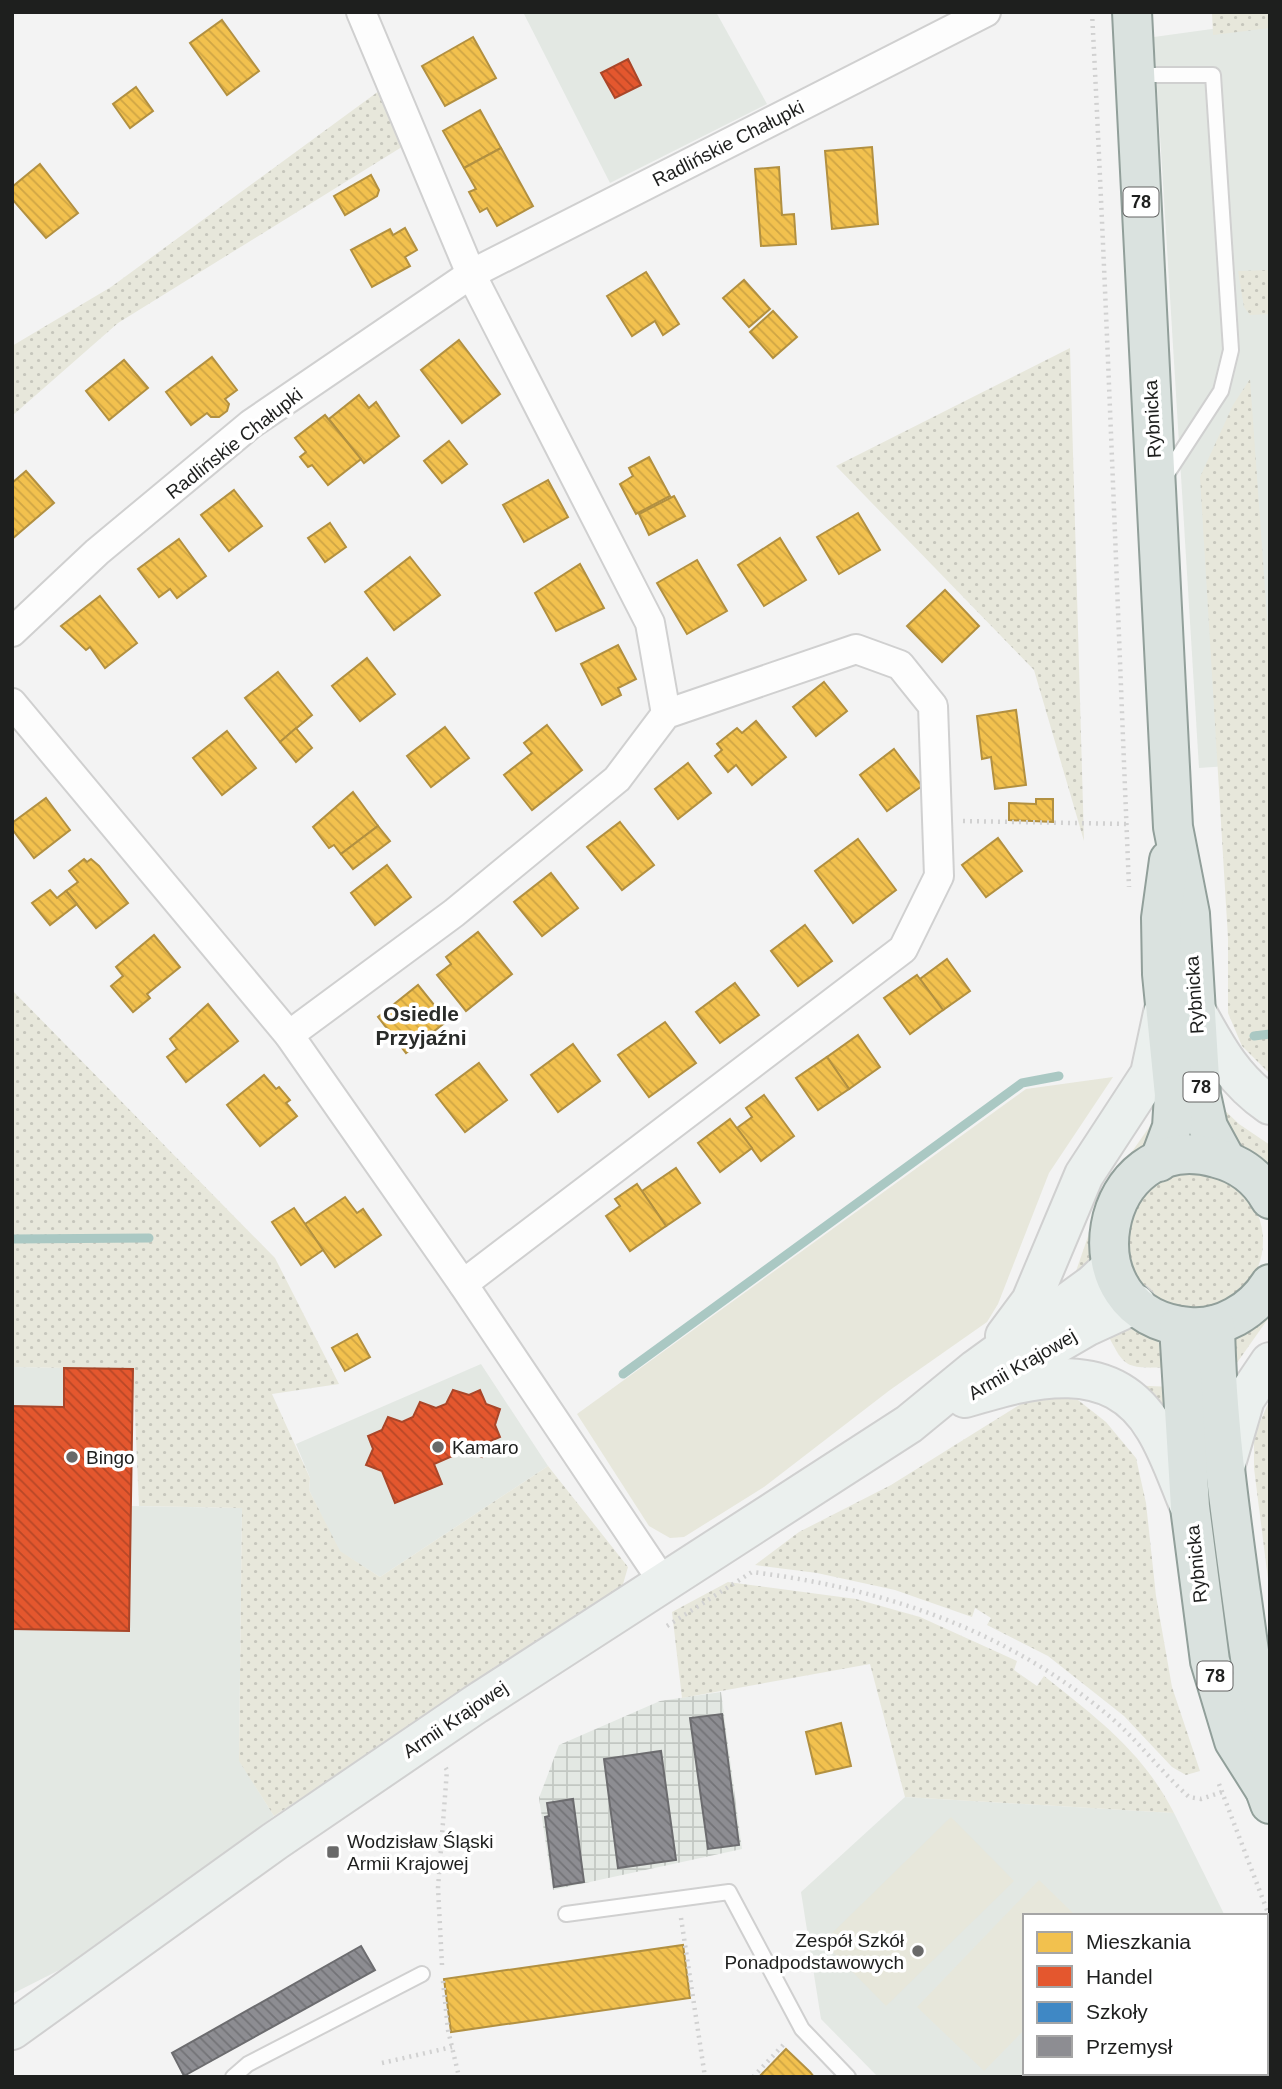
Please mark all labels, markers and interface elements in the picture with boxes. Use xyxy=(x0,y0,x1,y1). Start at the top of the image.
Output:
street label: Radlińskie Chałupki xyxy=(649,96,807,191)
road number: 78 xyxy=(1124,188,1158,216)
street label: Rybnicka xyxy=(1140,379,1165,459)
street label: Radlińskie Chałupki xyxy=(162,384,307,503)
street label: Rybnicka xyxy=(1181,955,1208,1035)
district label: Osiedle Przyjaźni xyxy=(375,1002,467,1049)
road number: 78 xyxy=(1184,1072,1218,1102)
street label: Armii Krajowej xyxy=(964,1325,1080,1404)
place label: Kamaro xyxy=(452,1437,519,1458)
marker: Kamaro xyxy=(430,1439,446,1455)
place label: Bingo xyxy=(86,1447,135,1468)
marker: Bingo xyxy=(64,1449,80,1465)
street label: Rybnicka xyxy=(1182,1524,1211,1604)
road number: 78 xyxy=(1198,1661,1232,1690)
street label: Armii Krajowej xyxy=(399,1677,511,1762)
place label: Wodzisław Śląski Armii Krajowej xyxy=(347,1831,493,1874)
marker: Wodzisław Śląski Armii Krajowej xyxy=(325,1844,341,1860)
legend xyxy=(1023,1914,1268,2075)
place label: Zespół Szkół Ponadpodstawowych xyxy=(724,1930,905,1973)
text: Mieszkania xyxy=(1086,1930,1191,1953)
marker: Zespół Szkół Ponadpodstawowych xyxy=(910,1943,926,1959)
text: Handel xyxy=(1086,1965,1153,1988)
text: Szkoły xyxy=(1086,2000,1148,2023)
text: Przemysł xyxy=(1086,2035,1173,2058)

